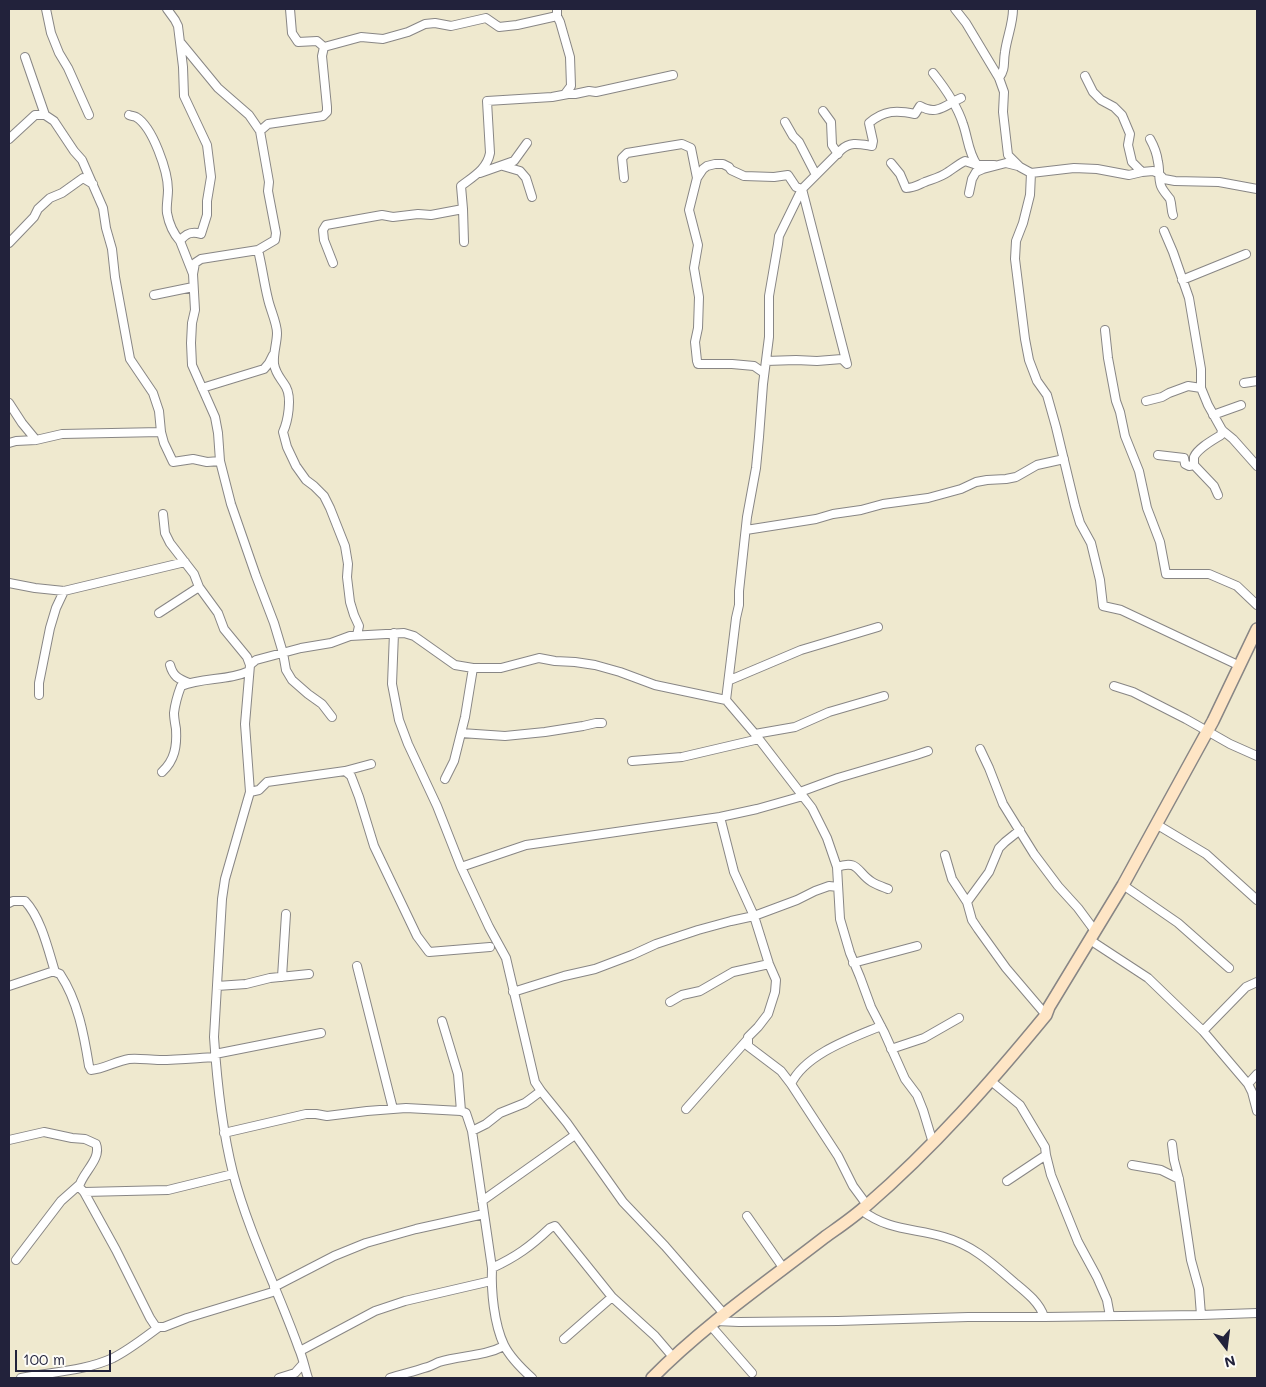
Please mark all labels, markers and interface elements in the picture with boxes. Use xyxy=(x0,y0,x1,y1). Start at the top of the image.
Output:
north arrow xyxy=(1201,1322,1251,1372)
scale bar xyxy=(18,1340,114,1372)
text: 100 m xyxy=(23,1349,65,1369)
text: N xyxy=(1222,1351,1238,1373)

